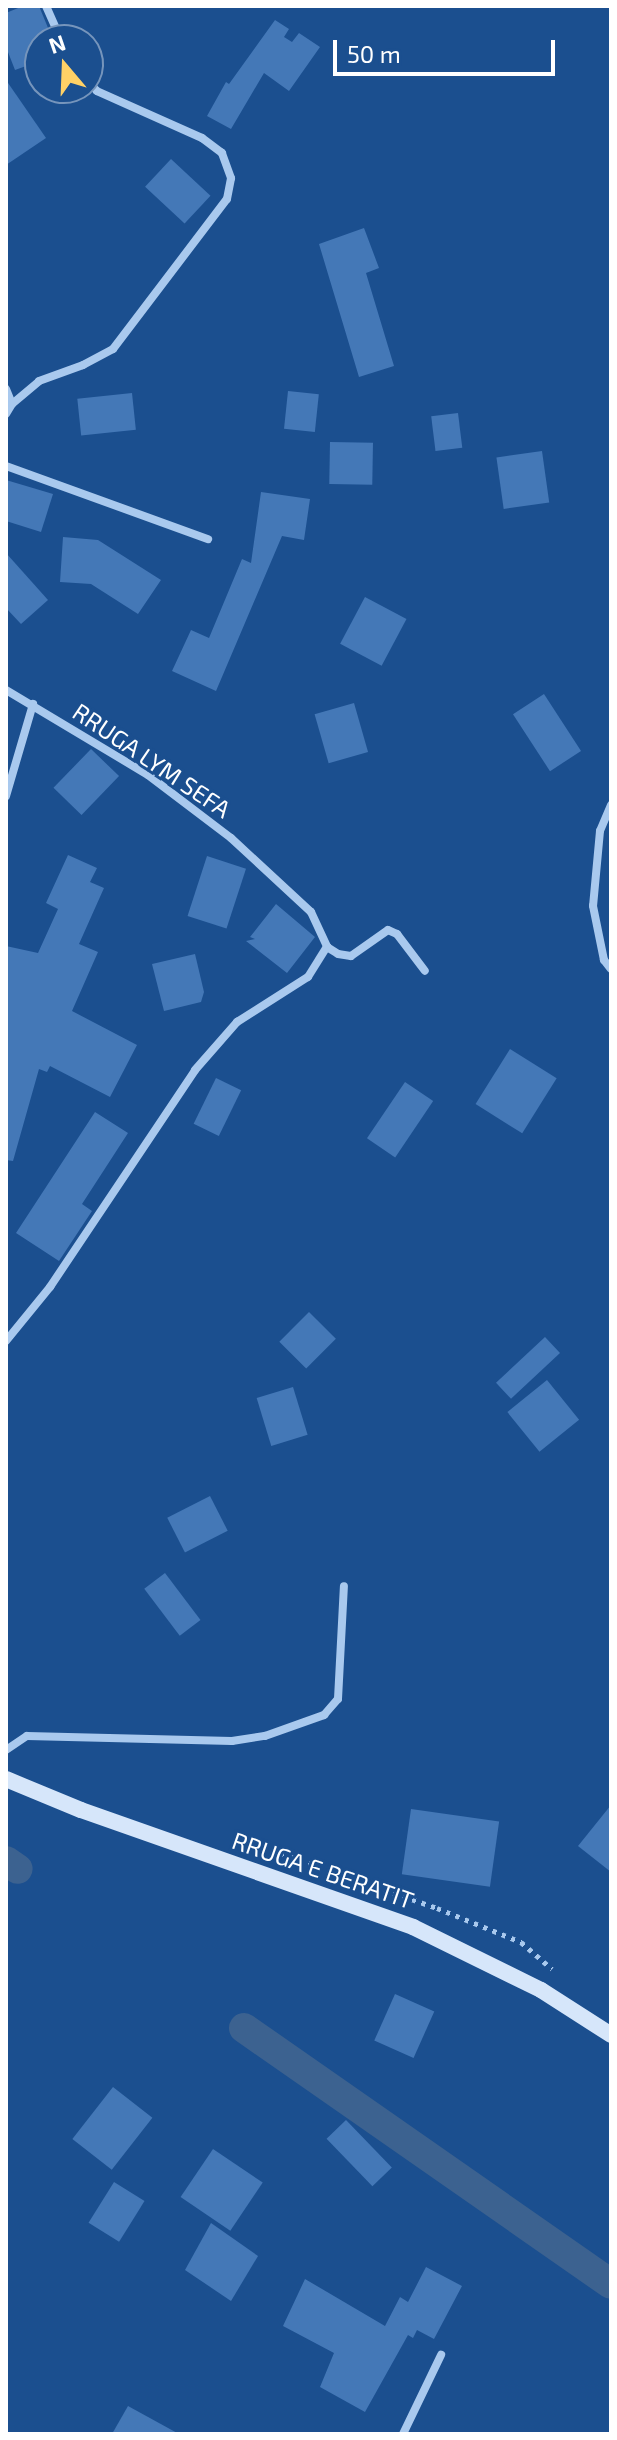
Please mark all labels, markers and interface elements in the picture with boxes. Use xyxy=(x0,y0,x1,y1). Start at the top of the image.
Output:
north arrow xyxy=(24,24,104,104)
scale bar xyxy=(337,24,559,74)
text: N xyxy=(45,28,69,58)
text: 50 m xyxy=(347,39,401,68)
street label: RRUGA LYM SEFA xyxy=(67,696,237,824)
street label: RRUGA E BERATIT xyxy=(228,1825,418,1915)

